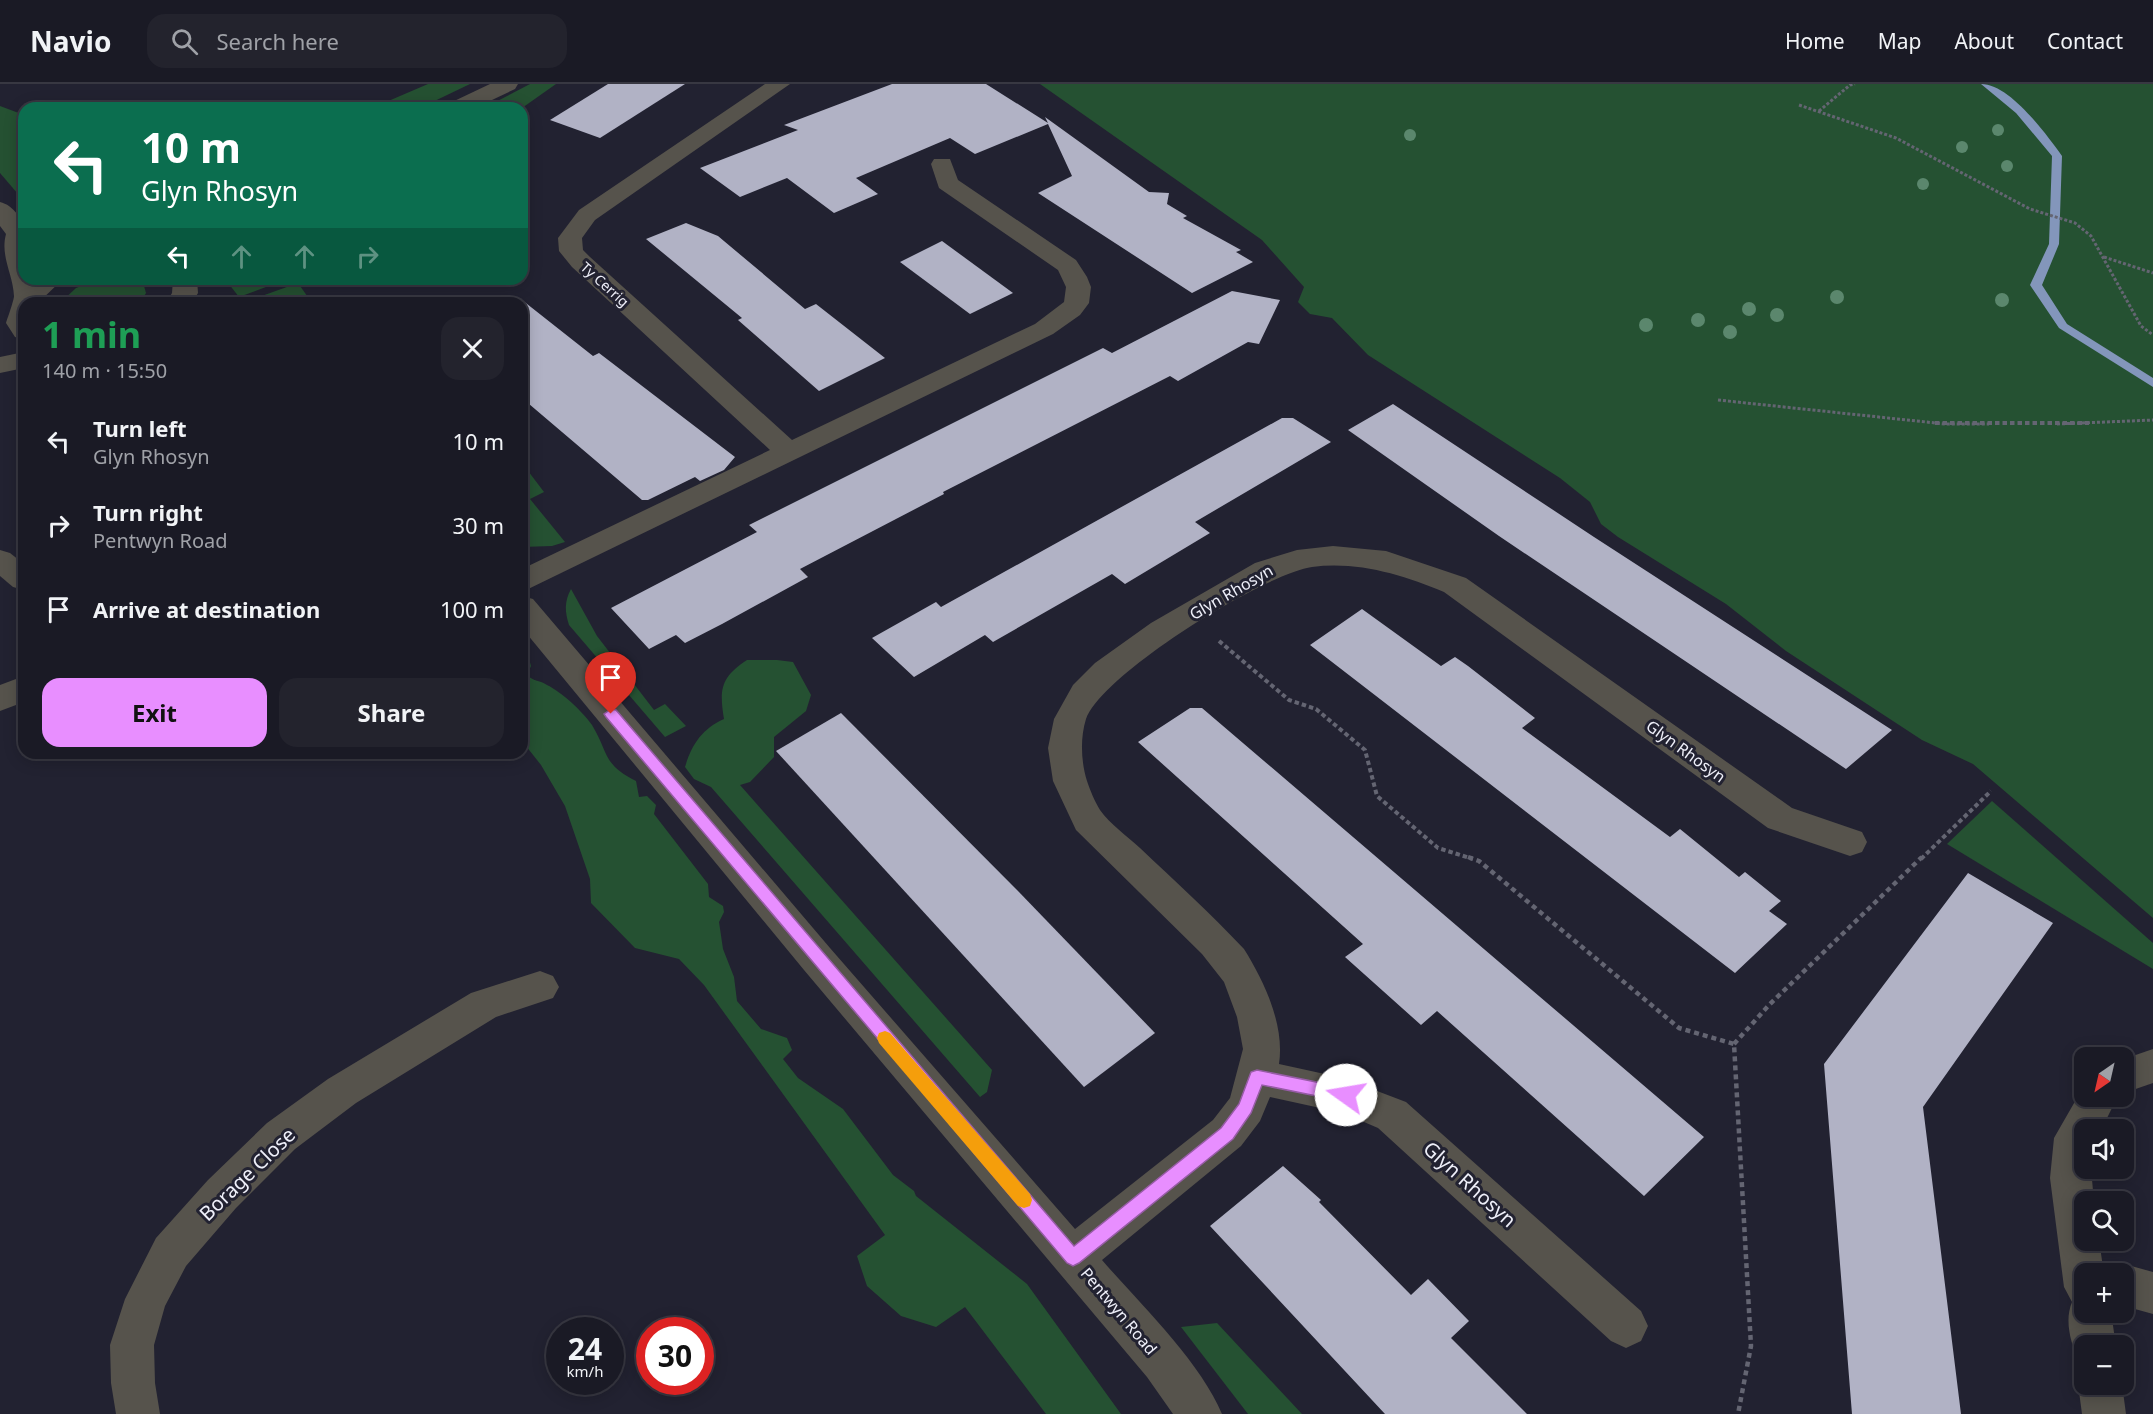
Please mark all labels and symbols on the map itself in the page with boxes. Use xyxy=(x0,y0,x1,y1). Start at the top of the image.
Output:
street label: Ty Cerrig xyxy=(577,257,633,311)
street label: Glyn Rhosyn xyxy=(1185,559,1277,625)
pin xyxy=(585,652,636,714)
street label: Glyn Rhosyn xyxy=(1642,715,1730,787)
north arrow xyxy=(2074,1047,2134,1107)
position arrow xyxy=(1314,1063,1378,1127)
street label: Borage Close xyxy=(193,1121,301,1227)
street label: Glyn Rhosyn xyxy=(1418,1135,1522,1233)
street label: Pentwyn Road xyxy=(1076,1263,1162,1359)
speed limit sign: 30 xyxy=(636,1317,714,1395)

